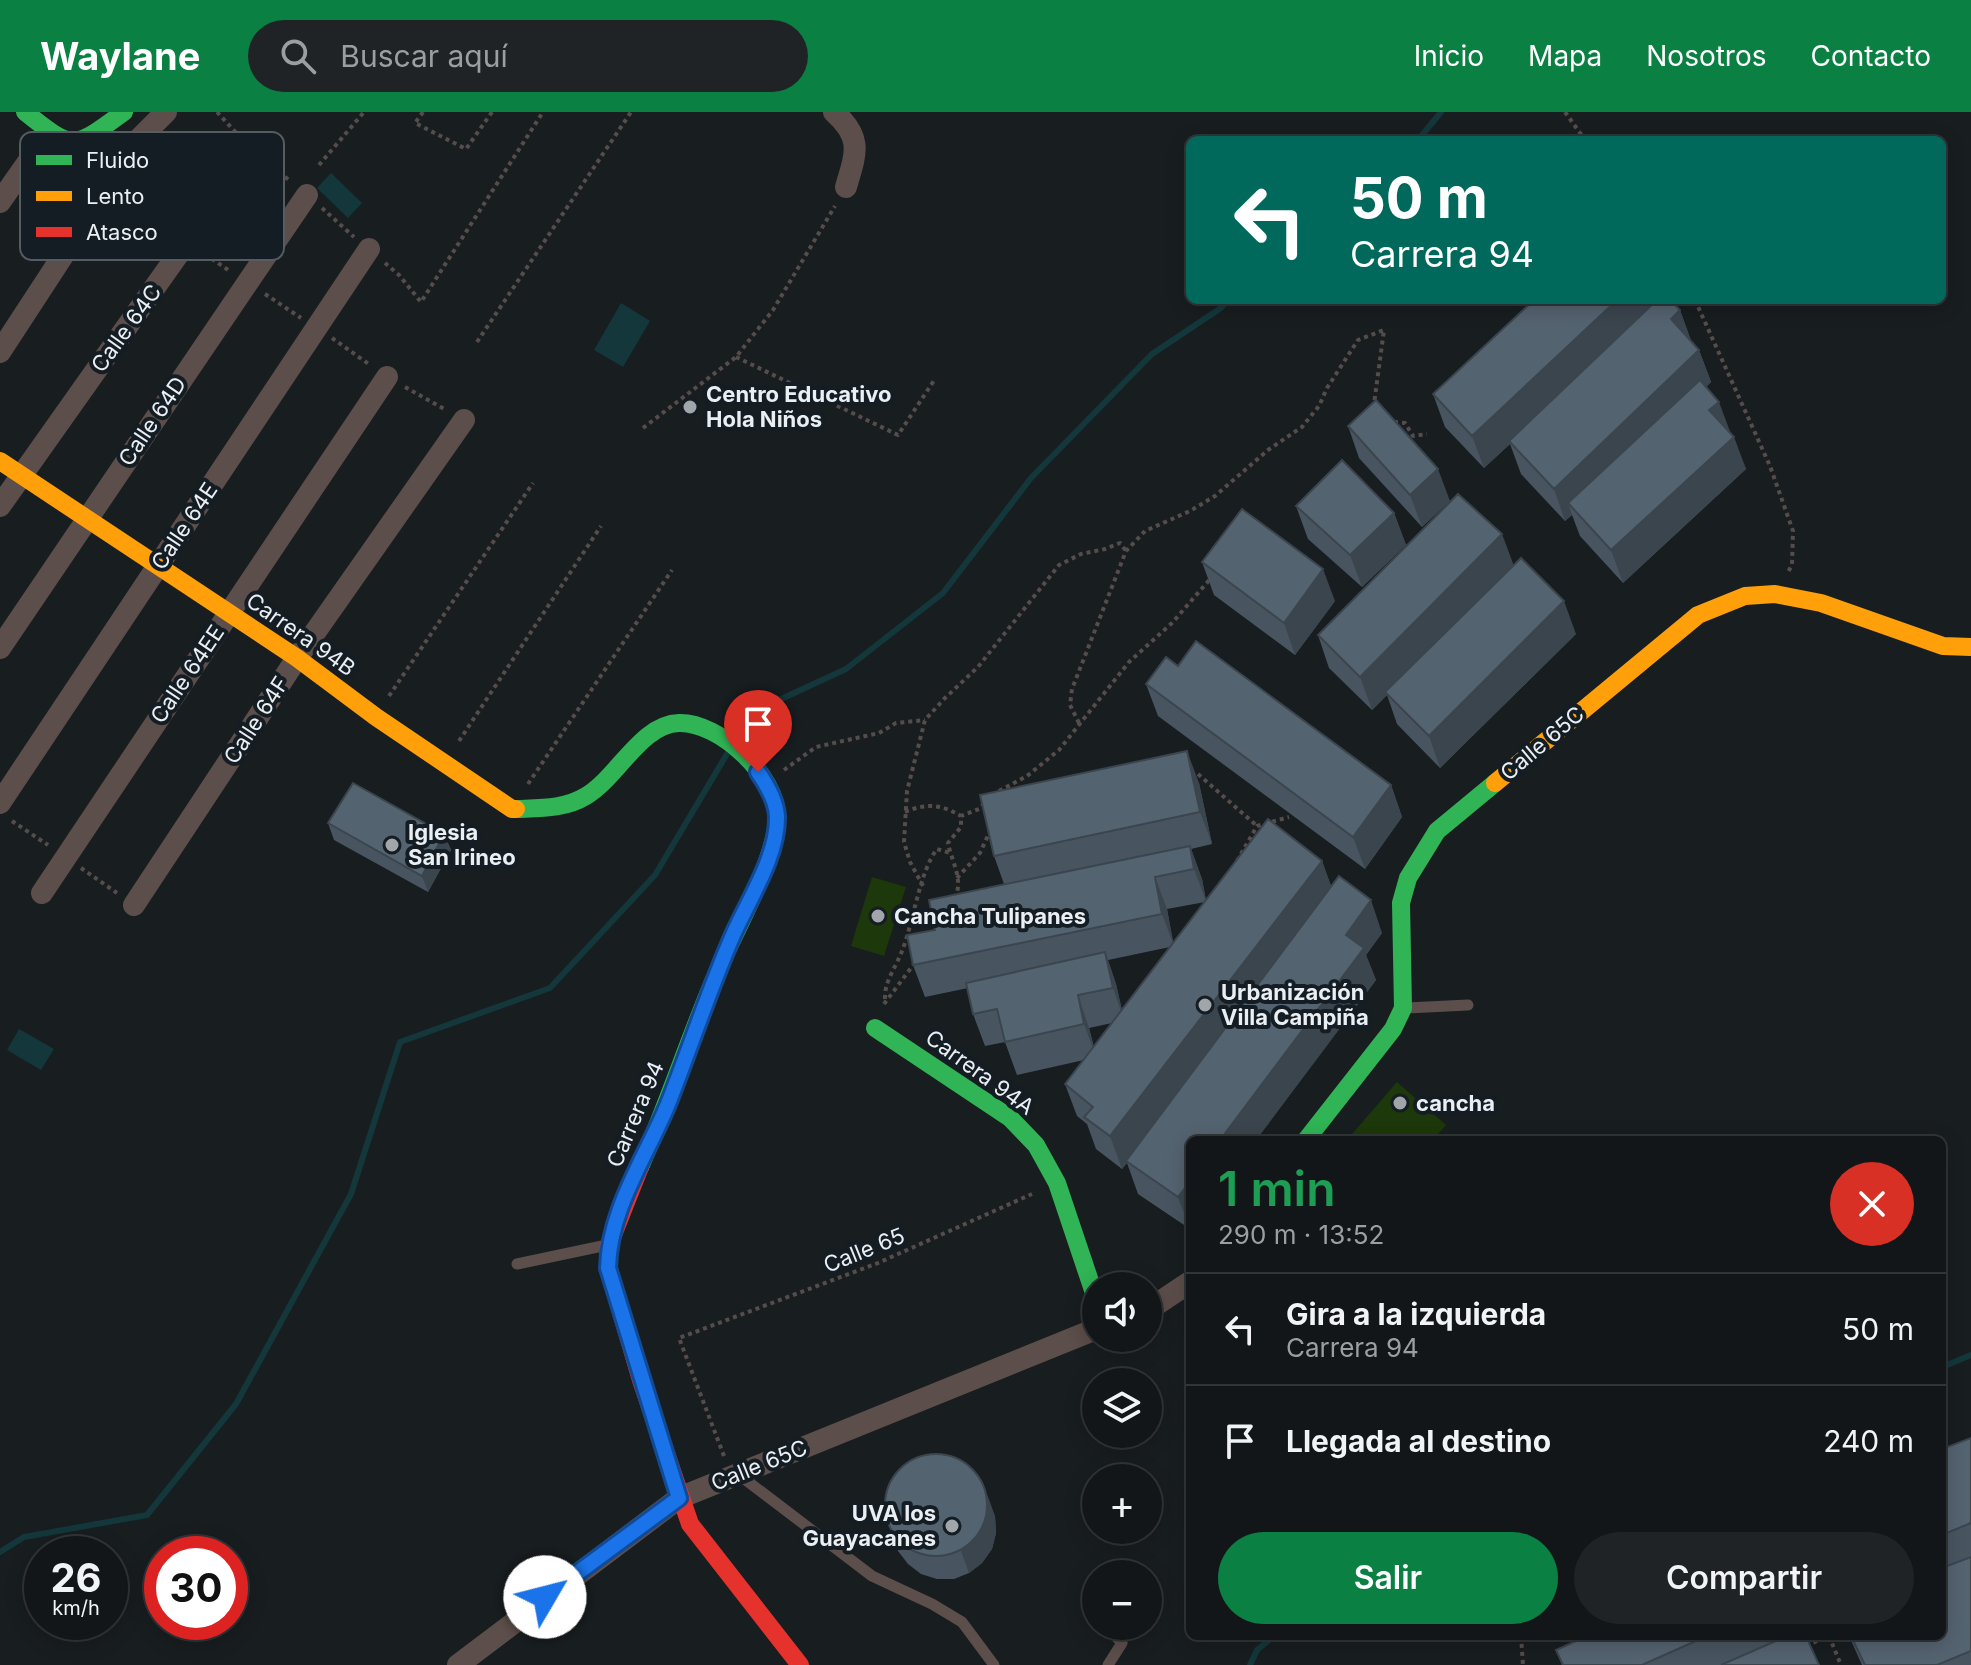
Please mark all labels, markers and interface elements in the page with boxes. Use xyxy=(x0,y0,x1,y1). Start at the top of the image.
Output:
search box xyxy=(248,20,808,92)
text: Waylane xyxy=(40,33,200,79)
icon: search xyxy=(276,34,320,78)
text: Buscar aquí xyxy=(340,38,508,74)
text: Inicio xyxy=(1414,39,1484,73)
text: Mapa xyxy=(1528,39,1602,73)
text: Nosotros xyxy=(1646,39,1767,73)
text: Contacto xyxy=(1811,39,1931,73)
legend xyxy=(20,132,284,260)
text: Fluido xyxy=(86,147,149,173)
text: 50 m xyxy=(1350,164,1488,232)
icon: left xyxy=(1218,168,1322,272)
text: Lento xyxy=(86,183,144,209)
text: Atasco xyxy=(86,219,158,245)
text: Carrera 94 xyxy=(1350,232,1534,276)
street label: Calle 64C xyxy=(85,279,167,377)
street label: Calle 64D xyxy=(113,372,191,470)
place label: Centro Educativo Hola Niños xyxy=(706,381,891,432)
marker: Centro Educativo Hola Niños xyxy=(681,398,699,416)
street label: Calle 64E xyxy=(145,478,223,574)
street label: Carrera 94B xyxy=(242,587,360,681)
street label: Calle 64EE xyxy=(145,620,229,728)
street label: Calle 64F xyxy=(218,671,294,769)
pin xyxy=(724,690,792,772)
street label: Calle 65C xyxy=(1495,701,1589,785)
icon: arrive xyxy=(736,702,780,746)
place label: Iglesia San Irineo xyxy=(408,819,516,870)
marker: Iglesia San Irineo xyxy=(383,836,401,854)
place label: Cancha Tulipanes xyxy=(894,903,1086,929)
marker: Cancha Tulipanes xyxy=(869,907,887,925)
place label: Urbanización Villa Campiña xyxy=(1221,979,1369,1030)
marker: Urbanización Villa Campiña xyxy=(1196,996,1214,1014)
street label: Carrera 94A xyxy=(921,1024,1039,1120)
street label: Carrera 94 xyxy=(601,1057,669,1171)
place label: cancha xyxy=(1416,1090,1495,1116)
marker: cancha xyxy=(1391,1094,1409,1112)
text: 1 min xyxy=(1218,1159,1336,1218)
button: close xyxy=(1830,1162,1914,1246)
text: 290 m · 13:52 xyxy=(1218,1219,1384,1250)
street label: Calle 65 xyxy=(820,1222,908,1278)
map controls xyxy=(1082,1272,1162,1640)
button: sound xyxy=(1082,1272,1162,1352)
text: Gira a la izquierda xyxy=(1286,1296,1546,1332)
icon: left xyxy=(1218,1307,1262,1351)
text: 50 m xyxy=(1842,1311,1914,1347)
text: Carrera 94 xyxy=(1286,1332,1419,1363)
button: layers xyxy=(1082,1368,1162,1448)
icon: arrive xyxy=(1218,1419,1262,1463)
text: Llegada al destino xyxy=(1286,1423,1551,1459)
text: 240 m xyxy=(1823,1423,1914,1459)
street label: Calle 65C xyxy=(707,1434,811,1496)
button: + xyxy=(1082,1464,1162,1544)
place label: UVA los Guayacanes xyxy=(803,1500,936,1551)
marker: UVA los Guayacanes xyxy=(943,1517,961,1535)
button: Salir xyxy=(1218,1532,1558,1624)
button: Compartir xyxy=(1574,1532,1914,1624)
speed limit sign: 30 xyxy=(144,1536,248,1640)
text: 26 xyxy=(50,1553,102,1602)
position arrow xyxy=(503,1555,587,1639)
button: − xyxy=(1082,1560,1162,1640)
text: km/h xyxy=(52,1596,100,1620)

